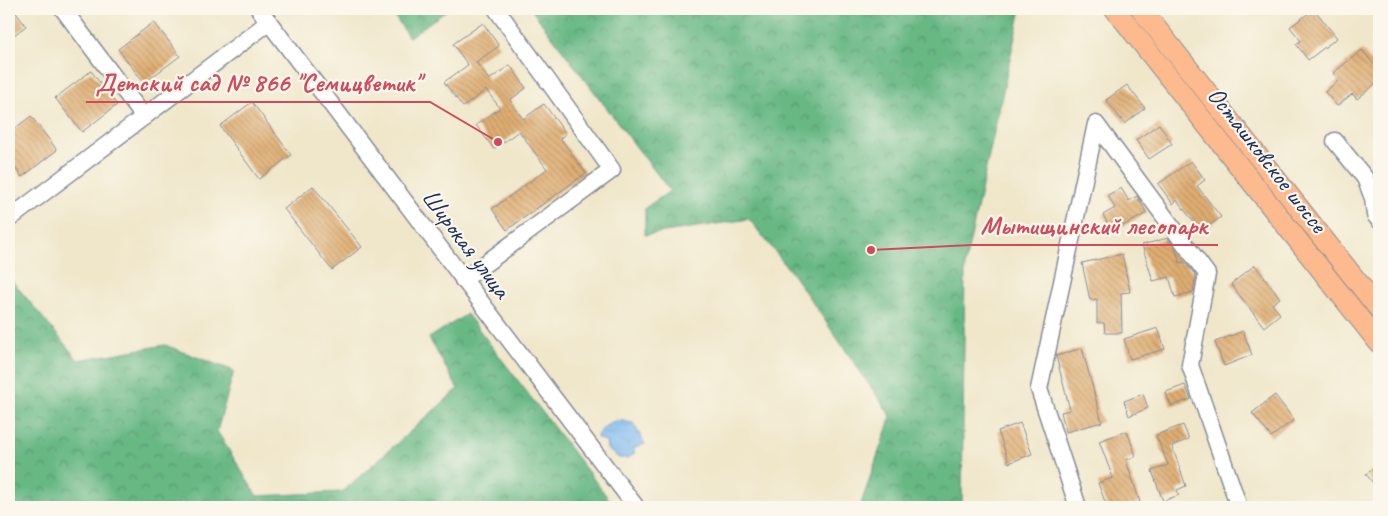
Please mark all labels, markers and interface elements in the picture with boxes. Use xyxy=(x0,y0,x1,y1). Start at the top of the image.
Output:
callout: Детский сад № 866 "Семицветик" xyxy=(86,61,430,102)
text: Детский сад № 866 "Семицветик" xyxy=(96,66,426,99)
street label: Осташковское шоссе xyxy=(1200,80,1335,240)
street label: Широкая улица xyxy=(415,182,519,306)
callout: Мытищинский лесопарк xyxy=(971,204,1218,245)
text: Мытищинский лесопарк xyxy=(981,209,1209,242)

